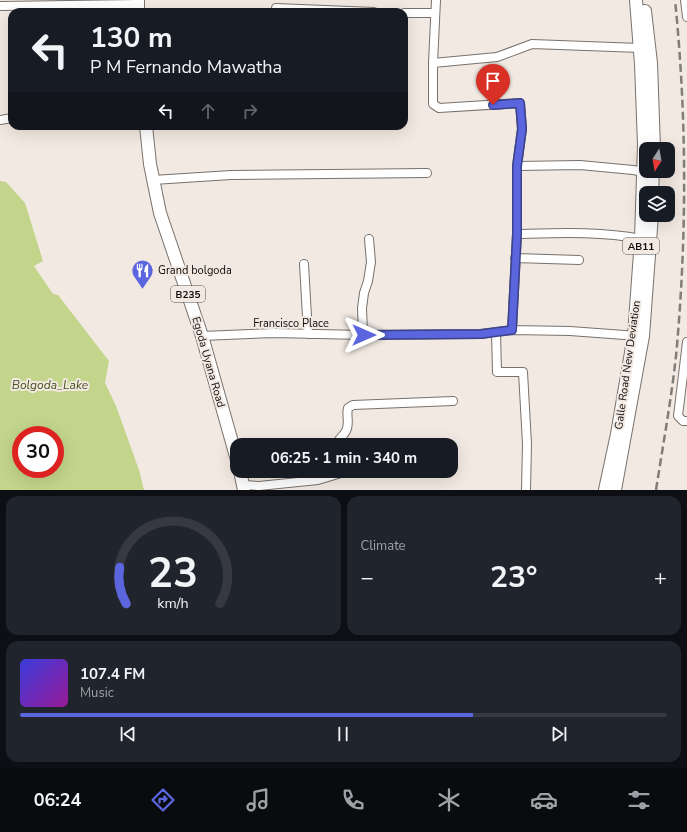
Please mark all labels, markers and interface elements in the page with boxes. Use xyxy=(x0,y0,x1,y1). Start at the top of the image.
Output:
text: 130 m xyxy=(90,19,173,57)
icon: left xyxy=(24,24,76,76)
text: P M Fernando Mawatha xyxy=(90,55,282,79)
pin xyxy=(476,64,510,105)
icon: arrive xyxy=(482,70,504,92)
icon: left xyxy=(155,100,177,122)
icon: ahead xyxy=(197,100,219,122)
icon: right xyxy=(239,100,261,122)
north arrow xyxy=(639,142,675,178)
map controls xyxy=(639,142,675,222)
button: layers xyxy=(639,186,675,222)
road number: AB11 xyxy=(623,238,659,254)
restaurant icon: Grand bolgoda xyxy=(129,257,155,290)
place label: Grand bolgoda xyxy=(158,263,232,278)
road number: B235 xyxy=(171,286,205,302)
street label: Galle Road New Deviation xyxy=(611,300,644,431)
position arrow xyxy=(343,314,385,356)
street label: Egoda Uyana Road xyxy=(188,315,229,409)
street label: Francisco Place xyxy=(253,316,329,331)
water label: Bolgoda_Lake xyxy=(12,377,89,393)
speed limit sign: 30 xyxy=(12,426,64,478)
text: 06:25 · 1 min · 340 m xyxy=(271,448,417,468)
text: Climate xyxy=(361,537,406,555)
text: 23 xyxy=(148,544,198,601)
text: 23° xyxy=(490,557,537,598)
text: − xyxy=(361,563,374,593)
text: + xyxy=(654,563,667,593)
text: km/h xyxy=(158,593,189,612)
text: 107.4 FM xyxy=(80,664,145,684)
text: Music xyxy=(80,684,114,702)
icon: previous xyxy=(117,723,139,745)
icon: pause xyxy=(332,723,354,745)
icon: next xyxy=(548,723,570,745)
icon: directions xyxy=(149,786,177,814)
icon: music xyxy=(244,786,272,814)
icon: phone xyxy=(339,786,367,814)
icon: climate xyxy=(435,786,463,814)
icon: car xyxy=(530,786,558,814)
icon: filters xyxy=(625,786,653,814)
text: 06:24 xyxy=(34,788,81,812)

